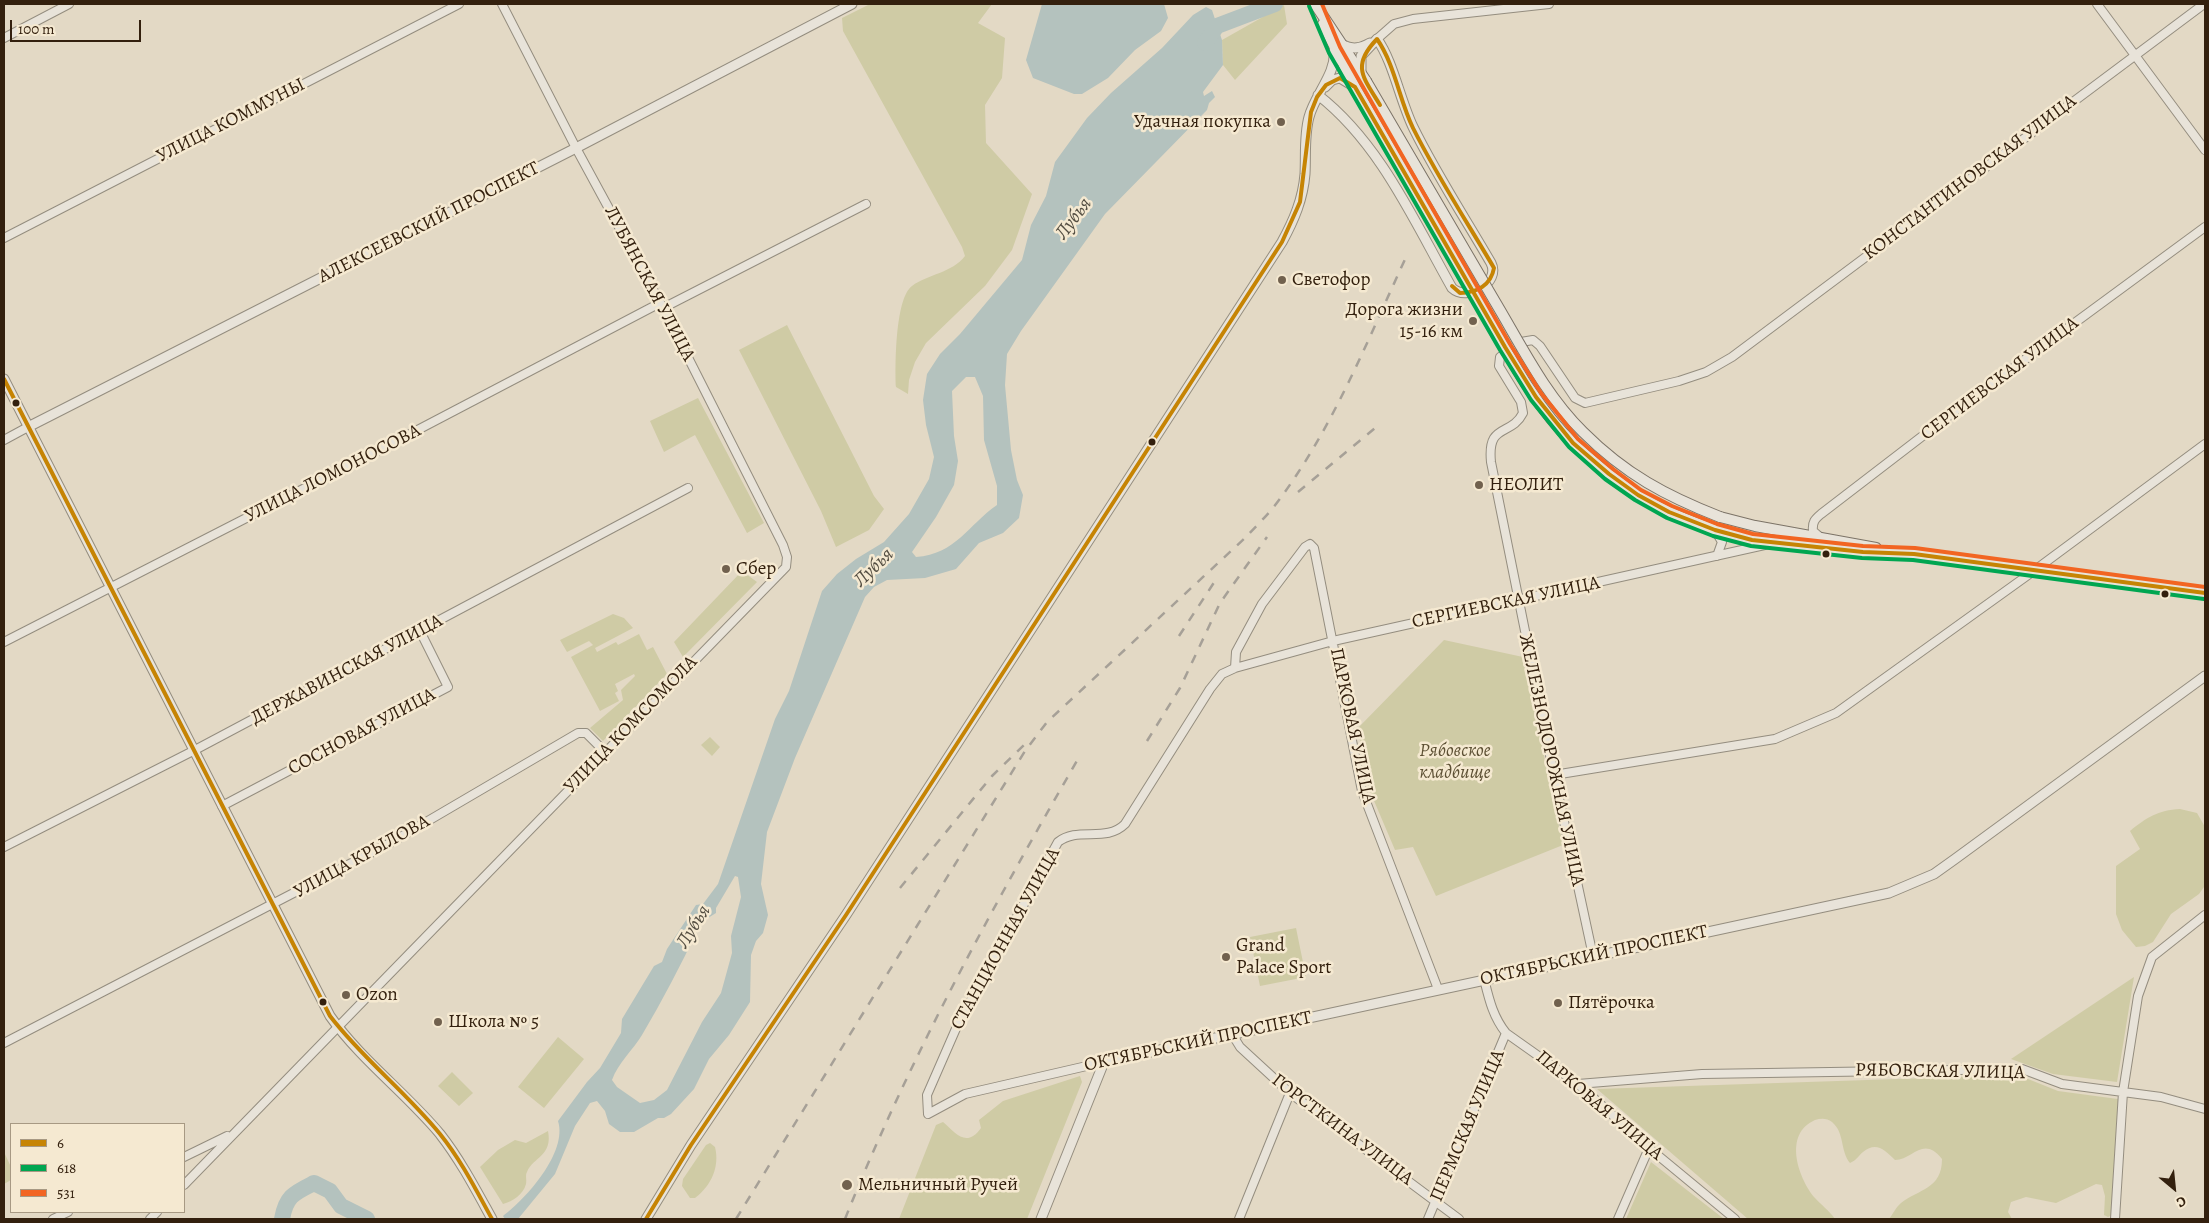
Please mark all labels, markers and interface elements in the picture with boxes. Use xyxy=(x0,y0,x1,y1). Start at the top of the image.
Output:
scale bar xyxy=(12,10,144,42)
text: 100 m xyxy=(18,19,55,39)
street label: УЛИЦА КОММУНЫ xyxy=(153,74,309,168)
street label: КОНСТАНТИНОВСКАЯ УЛИЦА xyxy=(1859,90,2081,266)
place label: Удачная покупка xyxy=(1134,111,1271,133)
marker: Удачная покупка xyxy=(1275,116,1287,128)
street label: АЛЕКСЕЕВСКИЙ ПРОСПЕКТ xyxy=(315,157,543,289)
water label: Лубья xyxy=(1050,193,1098,245)
street label: ЛУБЯНСКАЯ УЛИЦА xyxy=(598,203,700,365)
place label: Светофор xyxy=(1292,269,1370,291)
marker: Светофор xyxy=(1276,274,1288,286)
place label: Дорога жизни 15-16 км xyxy=(1345,299,1463,343)
street label: СЕРГИЕВСКАЯ УЛИЦА xyxy=(1917,312,2083,446)
marker: Дорога жизни 15-16 км xyxy=(1467,315,1479,327)
unlabelled marker xyxy=(11,398,21,408)
street label: УЛИЦА ЛОМОНОСОВА xyxy=(241,420,425,528)
unlabelled marker xyxy=(1147,437,1157,447)
place label: НЕОЛИТ xyxy=(1489,474,1563,496)
marker: НЕОЛИТ xyxy=(1473,479,1485,491)
water label: Лубья xyxy=(849,543,899,593)
unlabelled marker xyxy=(1821,549,1831,559)
place label: Сбер xyxy=(736,558,776,580)
marker: Сбер xyxy=(720,563,732,575)
street label: СЕРГИЕВСКАЯ УЛИЦА xyxy=(1410,572,1602,634)
unlabelled marker xyxy=(2160,589,2170,599)
street label: ДЕРЖАВИНСКАЯ УЛИЦА xyxy=(247,610,447,730)
street label: ЖЕЛЕЗНОДОРОЖНАЯ УЛИЦА xyxy=(1513,632,1589,888)
street label: ПАРКОВАЯ УЛИЦА xyxy=(1324,646,1380,806)
street label: УЛИЦА КОМСОМОЛА xyxy=(559,651,703,799)
street label: СОСНОВАЯ УЛИЦА xyxy=(284,684,440,780)
park label: Рябовское кладбище xyxy=(1419,740,1491,784)
street label: УЛИЦА КРЫЛОВА xyxy=(290,810,434,904)
street label: СТАНЦИОННАЯ УЛИЦА xyxy=(946,844,1066,1034)
water label: Лубья xyxy=(671,901,717,953)
street label: ОКТЯБРЬСКИЙ ПРОСПЕКТ xyxy=(1478,921,1710,991)
place label: Grand Palace Sport xyxy=(1236,935,1332,979)
marker: Grand Palace Sport xyxy=(1220,951,1232,963)
place label: Ozon xyxy=(356,984,398,1006)
marker: Ozon xyxy=(340,989,352,1001)
place label: Пятёрочка xyxy=(1568,992,1655,1014)
unlabelled marker xyxy=(318,997,328,1007)
marker: Пятёрочка xyxy=(1552,997,1564,1009)
street label: ОКТЯБРЬСКИЙ ПРОСПЕКТ xyxy=(1082,1007,1314,1077)
place label: Школа № 5 xyxy=(448,1011,539,1033)
marker: Школа № 5 xyxy=(432,1016,444,1028)
street label: ПАРКОВАЯ УЛИЦА xyxy=(1531,1046,1667,1166)
street label: ПЕРМСКАЯ УЛИЦА xyxy=(1426,1047,1510,1205)
street label: РЯБОВСКАЯ УЛИЦА xyxy=(1855,1059,2025,1085)
street label: ГОРСТКИНА УЛИЦА xyxy=(1267,1069,1417,1191)
legend xyxy=(10,1123,185,1213)
text: 6 xyxy=(57,1133,64,1153)
text: 618 xyxy=(57,1158,76,1178)
north arrow xyxy=(2149,1163,2199,1213)
place label: Мельничный Ручей xyxy=(858,1174,1018,1196)
marker: Мельничный Ручей xyxy=(840,1178,854,1192)
text: 531 xyxy=(57,1183,75,1203)
text: С xyxy=(2173,1191,2190,1212)

